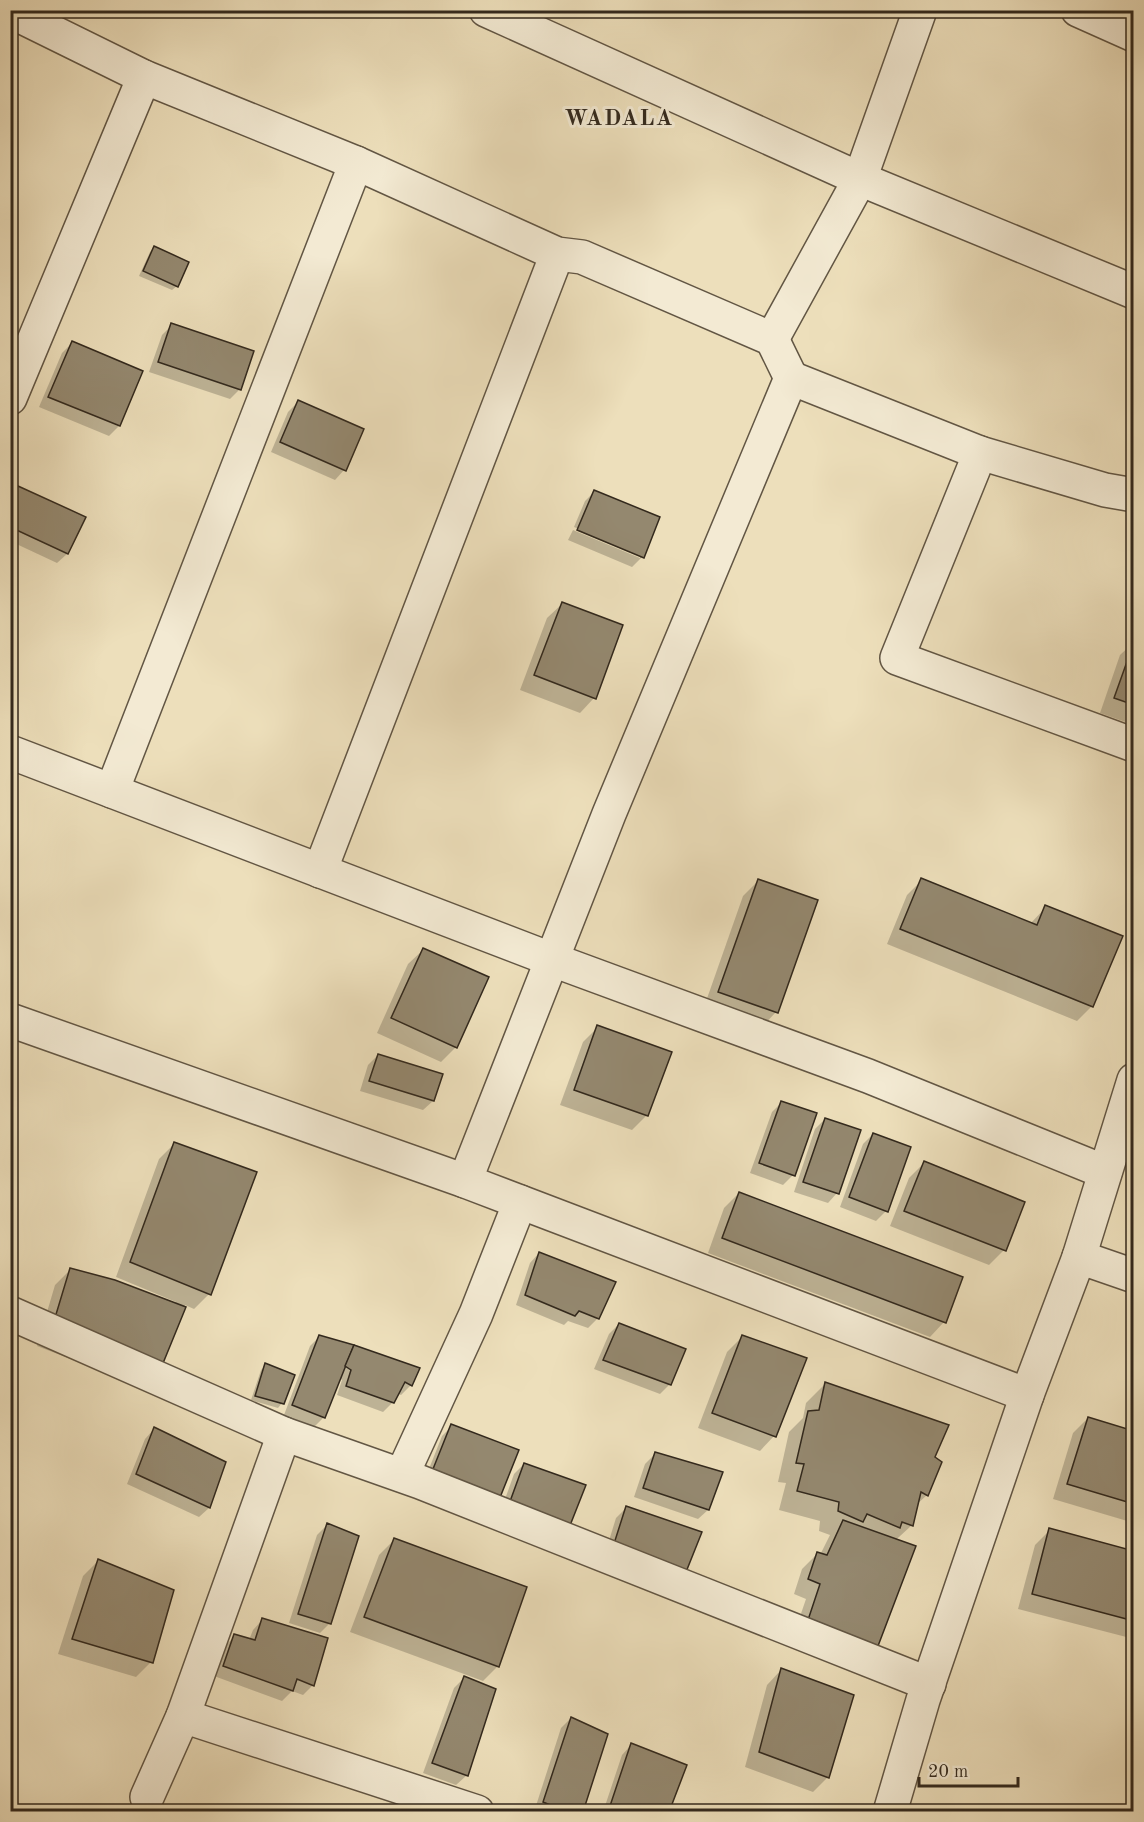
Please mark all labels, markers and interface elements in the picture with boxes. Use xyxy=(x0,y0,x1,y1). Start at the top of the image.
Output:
district label: WADALA xyxy=(564,108,674,130)
scale bar xyxy=(919,1750,1018,1788)
text: 20 m xyxy=(928,1763,968,1781)

